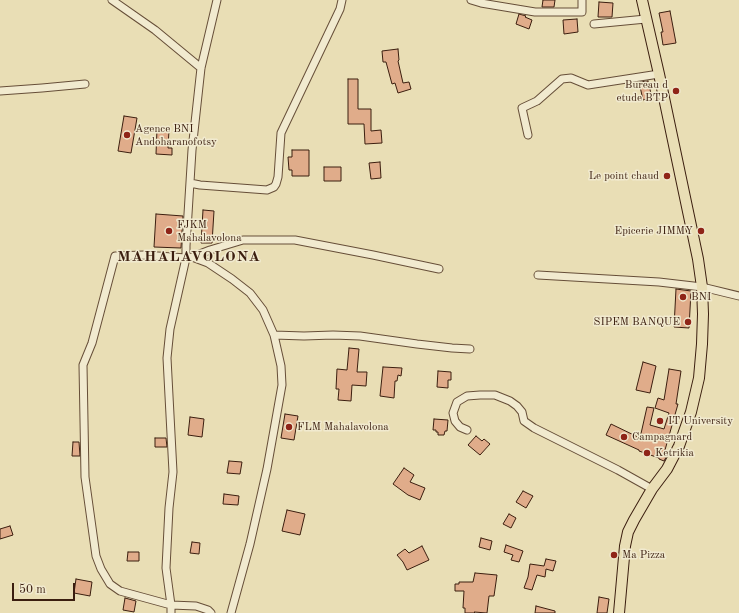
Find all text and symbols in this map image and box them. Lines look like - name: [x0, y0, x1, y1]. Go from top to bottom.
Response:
- place label: Bureau d etude BTP: [616, 78, 668, 104]
- marker: Bureau d etude BTP: [671, 86, 681, 96]
- place label: Agence BNI Andoharanofotsy: [135, 122, 217, 148]
- marker: Agence BNI Andoharanofotsy: [122, 130, 132, 140]
- place label: Le point chaud: [589, 169, 659, 183]
- marker: Le point chaud: [662, 171, 672, 181]
- place label: FJKM Mahalavolona: [177, 218, 242, 244]
- place label: Epicerie JIMMY: [615, 224, 693, 238]
- marker: FJKM Mahalavolona: [164, 226, 174, 236]
- marker: Epicerie JIMMY: [696, 226, 706, 236]
- district label: MAHALAVOLONA: [117, 248, 261, 266]
- place label: BNI: [691, 290, 711, 304]
- marker: BNI: [678, 292, 688, 302]
- place label: SIPEM BANQUE: [594, 315, 680, 329]
- marker: SIPEM BANQUE: [683, 317, 693, 327]
- place label: IT University: [668, 414, 733, 428]
- marker: IT University: [655, 416, 665, 426]
- place label: FLM Mahalavolona: [297, 420, 389, 434]
- marker: FLM Mahalavolona: [284, 422, 294, 432]
- place label: Campagnard: [632, 430, 692, 444]
- marker: Campagnard: [619, 432, 629, 442]
- place label: Ketrikia: [655, 446, 694, 460]
- marker: Ketrikia: [642, 448, 652, 458]
- place label: Ma Pizza: [622, 548, 665, 562]
- marker: Ma Pizza: [609, 550, 619, 560]
- scale bar: [14, 575, 77, 601]
- text: 50 m: [19, 584, 46, 596]

